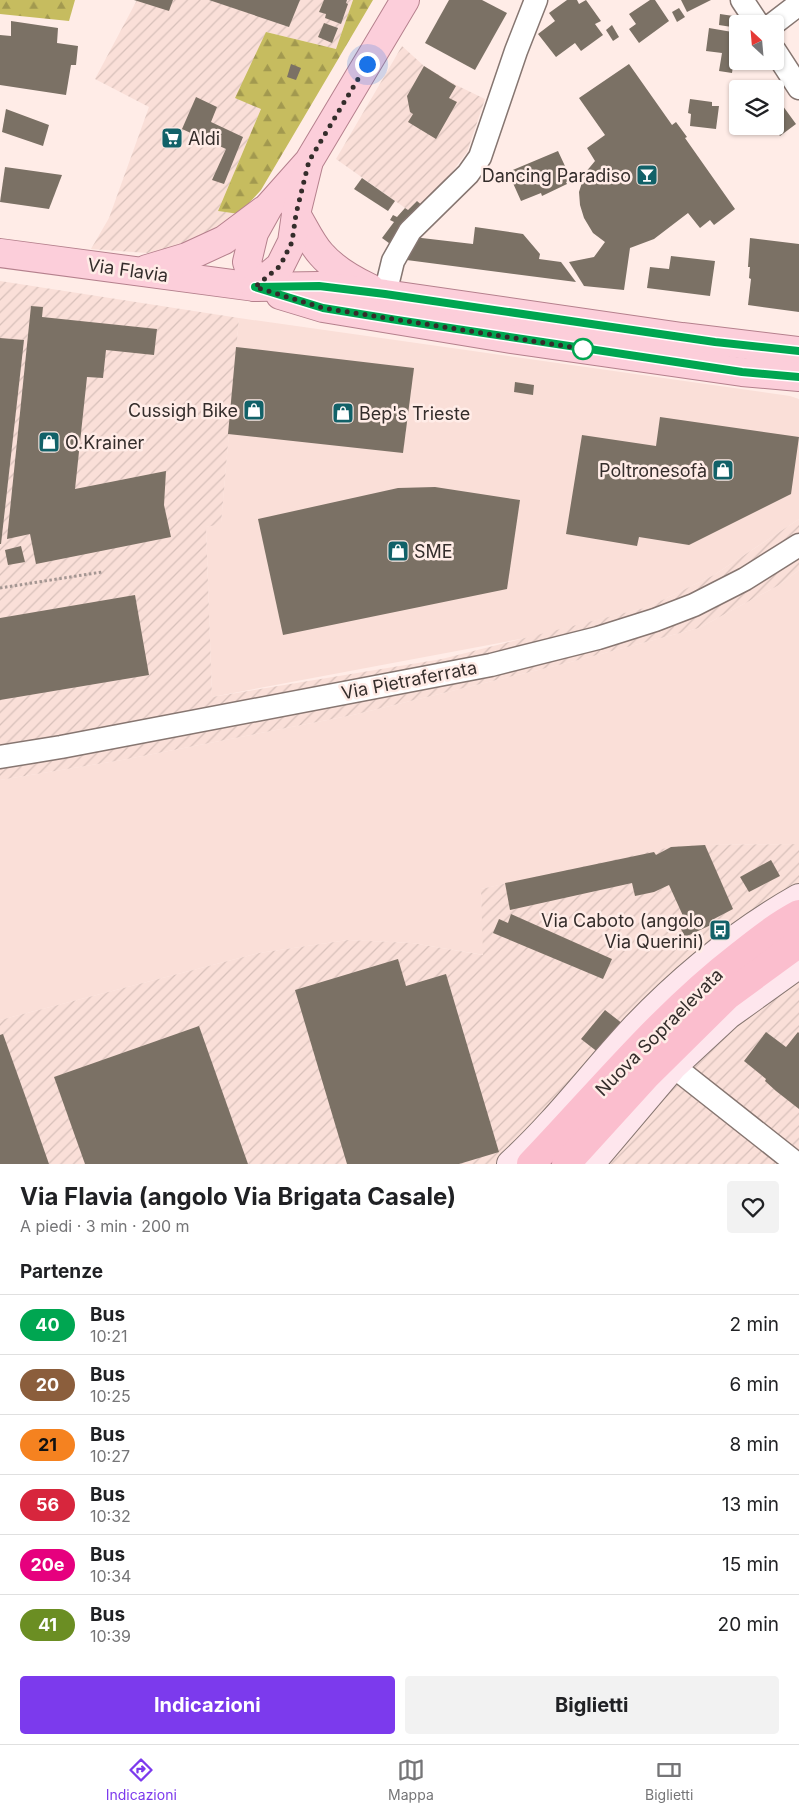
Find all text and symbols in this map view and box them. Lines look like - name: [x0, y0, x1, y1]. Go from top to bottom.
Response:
- north arrow: [729, 15, 784, 70]
- map controls: [729, 15, 784, 135]
- your location: [355, 52, 380, 77]
- button: layers: [729, 80, 784, 135]
- supermarket icon: Aldi: [160, 126, 184, 150]
- place label: Aldi: [188, 128, 220, 149]
- bar icon: Dancing Paradiso: [635, 163, 659, 187]
- place label: Dancing Paradiso: [482, 165, 631, 186]
- street label: Via Flavia: [86, 254, 170, 286]
- unlabelled marker: [572, 338, 594, 360]
- shop icon: Cussigh Bike: [242, 398, 266, 422]
- place label: Cussigh Bike: [128, 400, 238, 421]
- shop icon: Bep's Trieste: [331, 401, 355, 425]
- place label: Bep's Trieste: [359, 403, 470, 424]
- shop icon: O.Krainer: [37, 430, 61, 454]
- place label: O.Krainer: [65, 432, 145, 453]
- shop icon: Poltronesofà: [711, 458, 735, 482]
- place label: Poltronesofà: [599, 460, 707, 481]
- shop icon: SME: [386, 539, 410, 563]
- place label: SME: [414, 541, 453, 562]
- street label: Via Pietraferrata: [339, 657, 479, 703]
- place label: Via Caboto (angolo Via Querini): [541, 910, 704, 952]
- bus stop icon: Via Caboto (angolo Via Querini): [708, 918, 732, 942]
- street label: Nuova Sopraelevata: [591, 964, 727, 1100]
- button: heart: [727, 1181, 779, 1233]
- text: Via Flavia (angolo Via Brigata Casale): [20, 1182, 456, 1211]
- text: A piedi · 3 min · 200 m: [20, 1216, 190, 1236]
- text: Partenze: [20, 1260, 103, 1283]
- text: Bus: [90, 1303, 125, 1326]
- text: 2 min: [730, 1313, 779, 1336]
- text: 40: [35, 1314, 60, 1335]
- text: 10:21: [90, 1326, 127, 1346]
- text: Bus: [90, 1363, 125, 1386]
- text: 6 min: [729, 1373, 779, 1396]
- text: 20: [36, 1374, 59, 1395]
- text: 10:25: [90, 1386, 131, 1406]
- text: Bus: [90, 1423, 125, 1446]
- text: 8 min: [729, 1433, 779, 1456]
- text: 21: [38, 1434, 57, 1455]
- text: 10:27: [90, 1446, 130, 1466]
- text: Bus: [90, 1483, 125, 1506]
- text: 13 min: [722, 1493, 779, 1516]
- text: 56: [36, 1494, 59, 1515]
- text: 10:32: [90, 1506, 131, 1526]
- text: Bus: [90, 1543, 125, 1566]
- text: 15 min: [722, 1553, 779, 1576]
- text: 20e: [30, 1554, 65, 1575]
- text: 10:34: [90, 1566, 131, 1586]
- text: Bus: [90, 1603, 125, 1626]
- text: 20 min: [718, 1613, 779, 1636]
- text: 41: [38, 1614, 57, 1635]
- text: 10:39: [90, 1626, 131, 1646]
- button: Indicazioni: [20, 1676, 395, 1734]
- button: Biglietti: [405, 1676, 779, 1734]
- tab: Indicazioni: [106, 1756, 177, 1803]
- tab: Mappa: [388, 1756, 434, 1803]
- tab: Biglietti: [645, 1756, 693, 1803]

